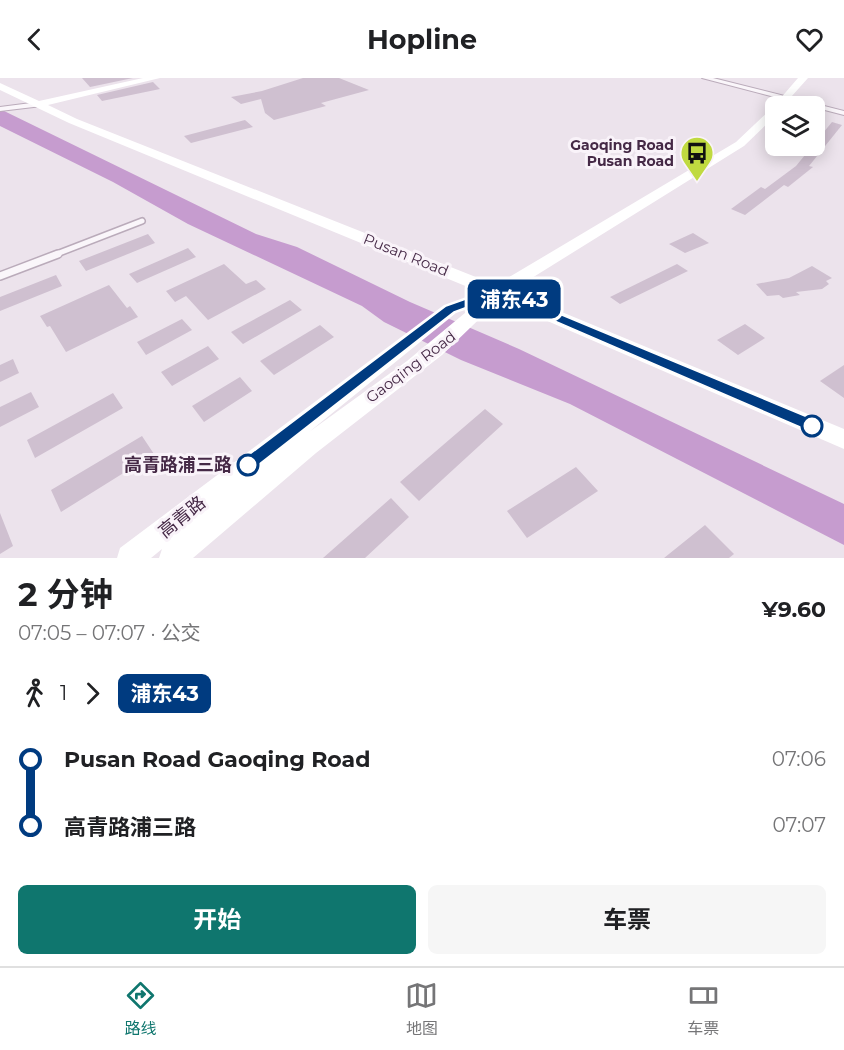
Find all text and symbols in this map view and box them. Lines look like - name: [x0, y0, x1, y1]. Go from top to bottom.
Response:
- icon: back: [18, 23, 51, 56]
- text: Hopline: [367, 23, 477, 56]
- icon: heart: [793, 23, 826, 56]
- map controls: [765, 96, 825, 156]
- button: layers: [765, 96, 825, 156]
- bus stop icon: Gaoqing Road Pusan Road: [679, 135, 715, 182]
- place label: Gaoqing Road Pusan Road: [570, 136, 674, 170]
- street label: Pusan Road: [361, 229, 452, 280]
- line badge: 浦东43: [472, 280, 556, 318]
- text: 浦东43: [480, 287, 548, 312]
- street label: Gaoqing Road: [362, 327, 459, 407]
- unlabelled marker: [801, 415, 823, 437]
- place label: 高青路浦三路: [124, 454, 232, 476]
- marker: 高青路浦三路: [237, 454, 259, 476]
- street label: 高青路: [154, 491, 210, 543]
- text: 2 分钟: [18, 574, 113, 614]
- text: ¥9.60: [762, 596, 826, 623]
- text: 07:05 – 07:07 · 公交: [18, 621, 201, 645]
- icon: walk: [18, 677, 51, 710]
- icon: forward: [76, 677, 109, 710]
- text: 1: [60, 681, 67, 705]
- text: 浦东43: [130, 681, 199, 706]
- text: Pusan Road Gaoqing Road: [64, 746, 370, 773]
- text: 07:06: [772, 747, 826, 771]
- text: 07:07: [772, 813, 826, 837]
- text: 高青路浦三路: [64, 814, 196, 841]
- button: 开始: [18, 885, 416, 954]
- button: 车票: [428, 885, 826, 954]
- tab: 路线: [124, 979, 157, 1039]
- tab: 地图: [405, 979, 438, 1039]
- tab: 车票: [687, 979, 720, 1039]

